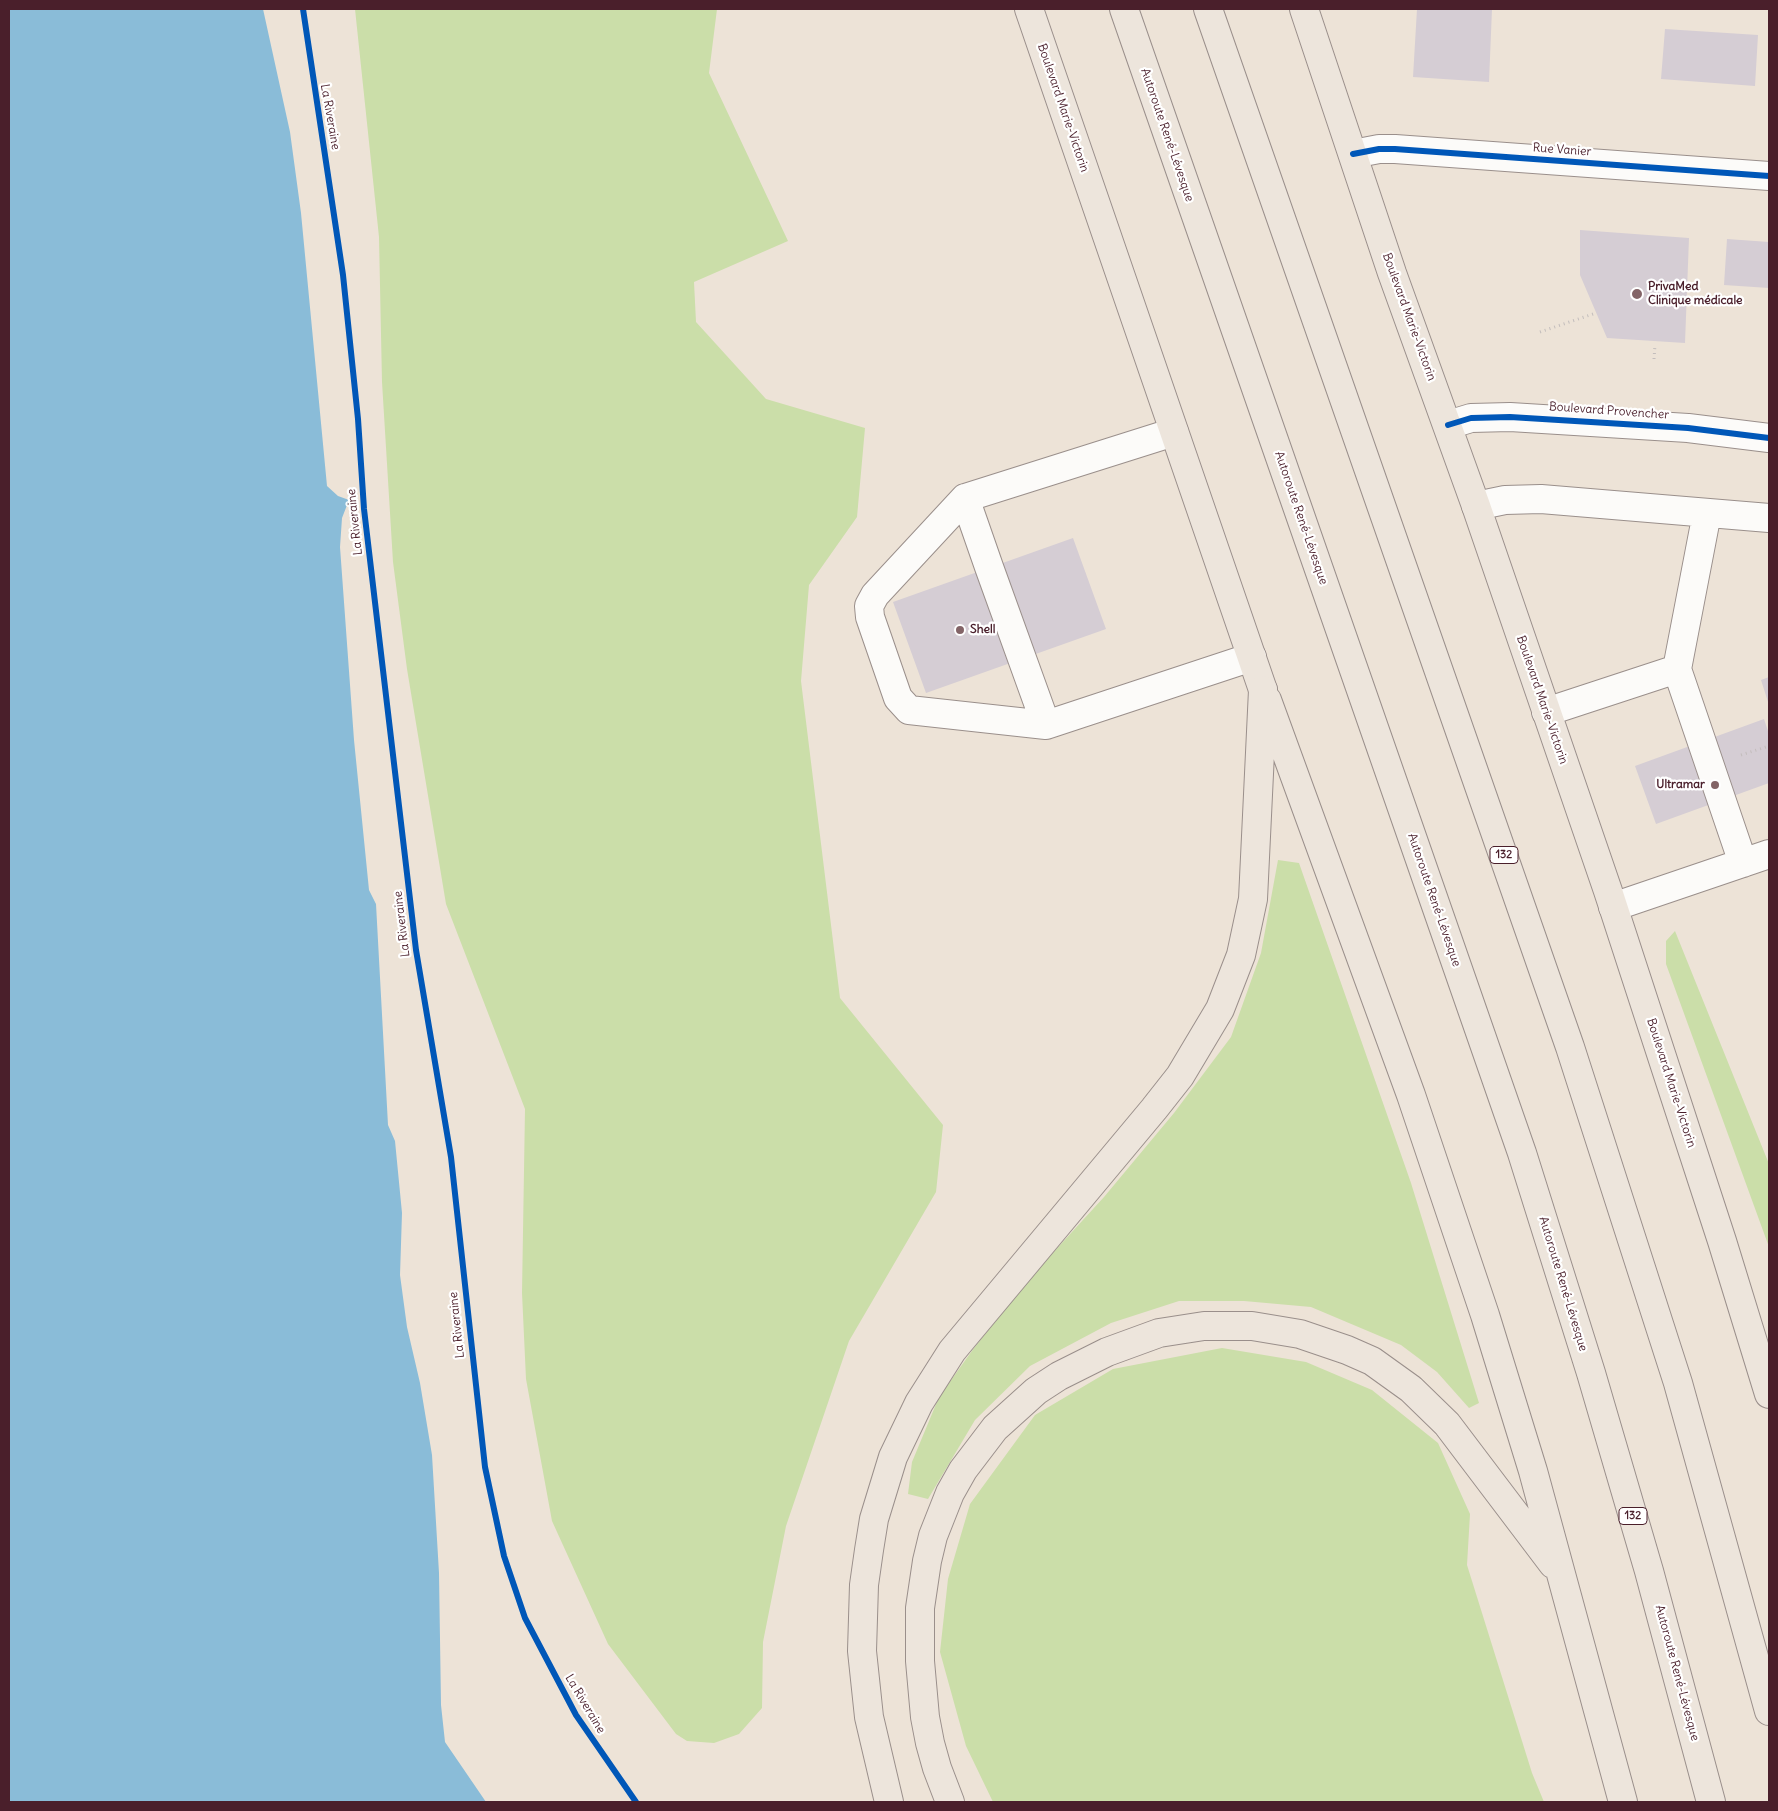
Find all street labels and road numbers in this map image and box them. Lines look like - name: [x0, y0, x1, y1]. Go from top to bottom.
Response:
- street label: Boulevard Marie-Victorin: [1034, 42, 1092, 174]
- street label: Autoroute René-Lévesque: [1137, 66, 1197, 204]
- street label: La Riveraine: [317, 83, 343, 151]
- street label: Rue Vanier: [1532, 141, 1592, 159]
- street label: Boulevard Marie-Victorin: [1379, 251, 1439, 383]
- street label: Boulevard Provencher: [1548, 400, 1670, 422]
- street label: Autoroute René-Lévesque: [1271, 449, 1331, 587]
- street label: La Riveraine: [344, 488, 366, 556]
- street label: Boulevard Marie-Victorin: [1513, 634, 1571, 766]
- street label: Autoroute René-Lévesque: [1404, 831, 1464, 969]
- road number: 132: [1490, 846, 1518, 864]
- street label: La Riveraine: [391, 890, 413, 958]
- street label: Boulevard Marie-Victorin: [1643, 1017, 1699, 1149]
- street label: Autoroute René-Lévesque: [1536, 1215, 1590, 1353]
- street label: La Riveraine: [446, 1291, 468, 1359]
- road number: 132: [1619, 1508, 1647, 1524]
- street label: Autoroute René-Lévesque: [1652, 1603, 1702, 1743]
- street label: La Riveraine: [562, 1672, 608, 1736]

